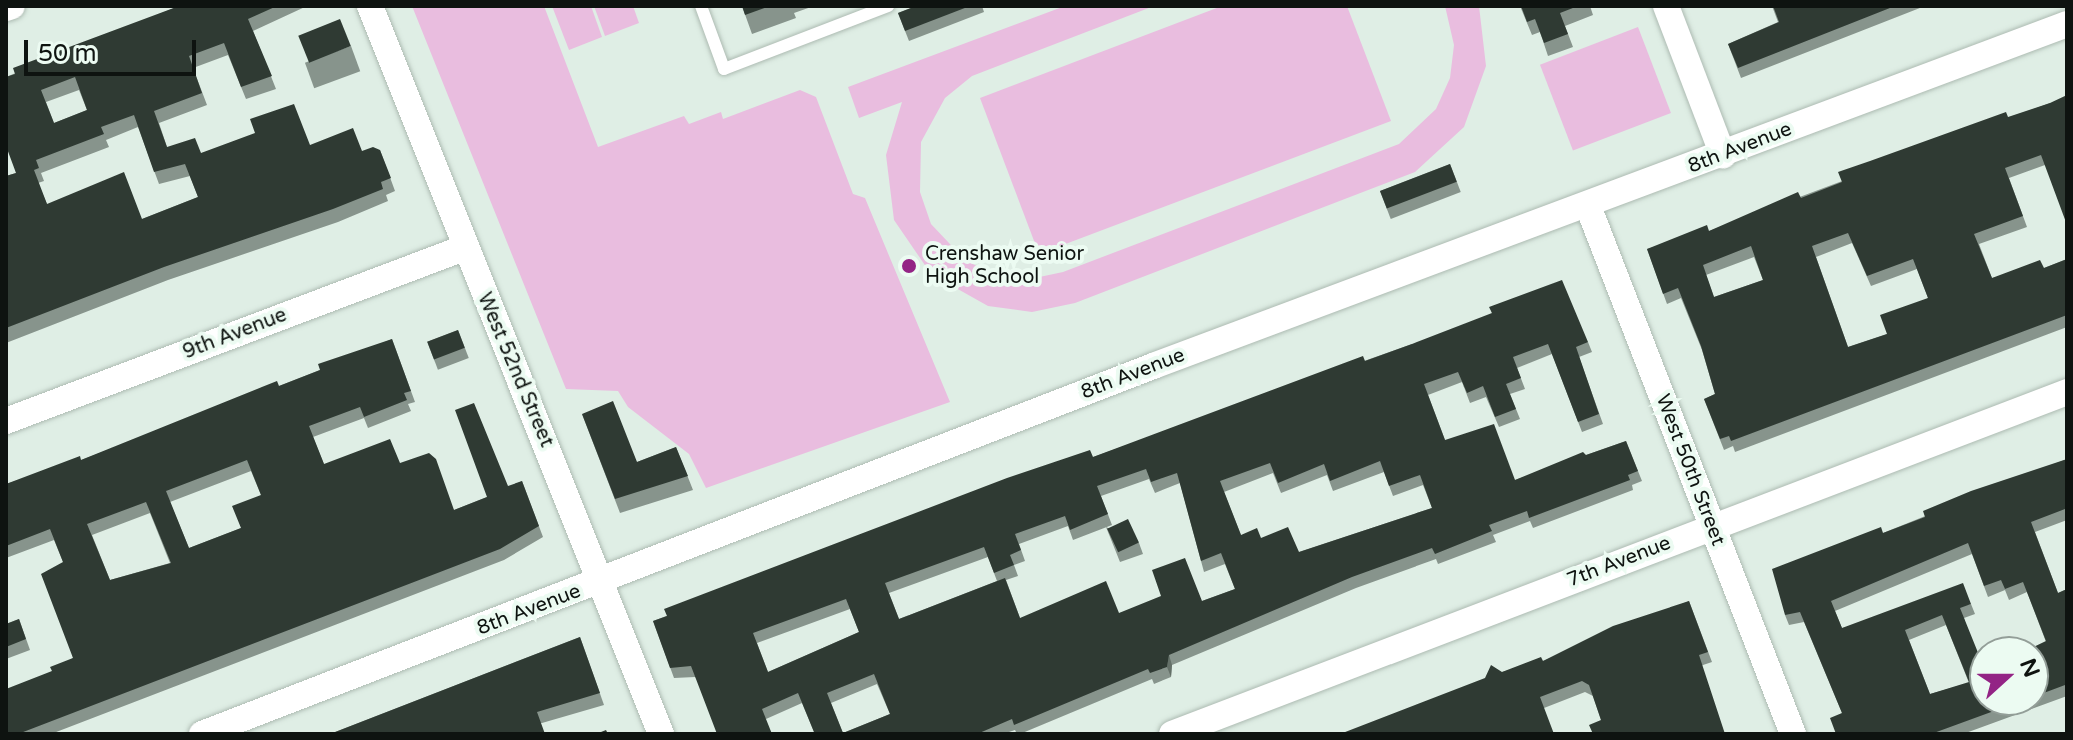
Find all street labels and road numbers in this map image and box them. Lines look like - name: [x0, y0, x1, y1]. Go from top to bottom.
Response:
- street label: 8th Avenue: [1685, 117, 1795, 179]
- street label: West 52nd Street: [472, 289, 558, 451]
- street label: 9th Avenue: [180, 303, 290, 365]
- street label: 8th Avenue: [1078, 343, 1188, 405]
- street label: West 50th Street: [1650, 391, 1730, 549]
- street label: 7th Avenue: [1564, 531, 1674, 593]
- street label: 8th Avenue: [474, 579, 584, 641]

